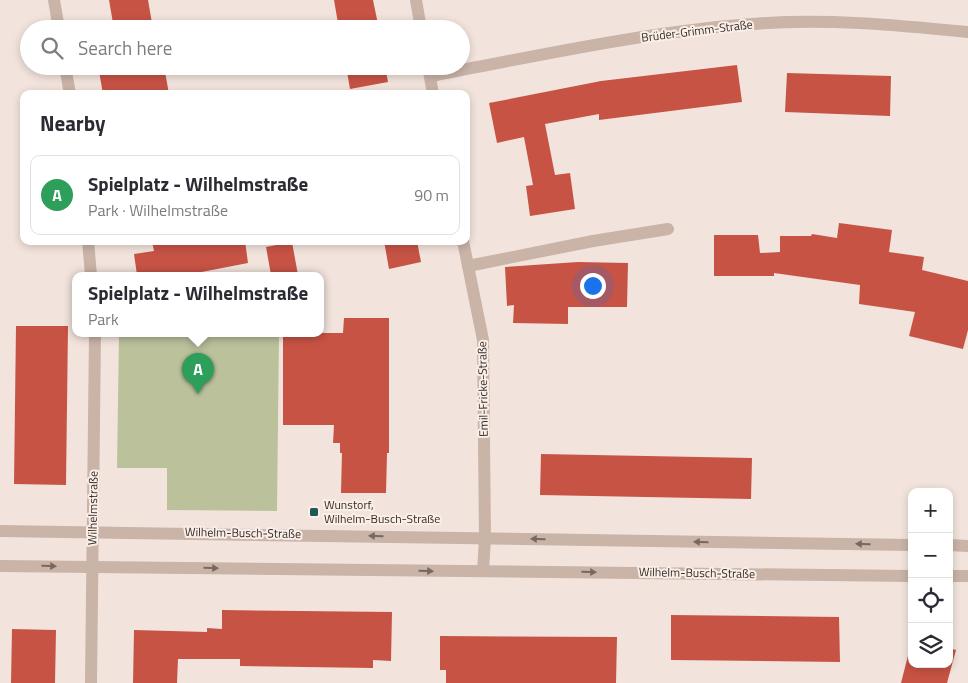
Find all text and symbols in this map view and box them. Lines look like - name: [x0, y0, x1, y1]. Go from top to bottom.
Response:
- street label: Brüder-Grimm-Straße: [640, 14, 754, 47]
- search box: [20, 20, 470, 75]
- text: Search here: [78, 33, 172, 62]
- icon: search: [38, 34, 66, 62]
- text: Nearby: [40, 107, 105, 139]
- text: Spielplatz - Wilhelmstraße: [88, 169, 308, 198]
- text: A: [52, 183, 62, 207]
- text: 90 m: [414, 183, 449, 207]
- text: Park · Wilhelmstraße: [88, 198, 228, 222]
- popup: [72, 272, 324, 337]
- your location: [580, 273, 606, 299]
- text: Spielplatz - Wilhelmstraße: [88, 278, 308, 307]
- text: Park: [88, 307, 119, 331]
- street label: Emil-Fricke-Straße: [472, 341, 493, 437]
- pin: A: [182, 353, 214, 394]
- street label: Wilhelmstraße: [82, 471, 103, 545]
- map controls: [908, 488, 953, 668]
- button: +: [908, 488, 953, 533]
- place label: Wunstorf, Wilhelm-Busch-Straße: [324, 495, 440, 528]
- marker: Wunstorf, Wilhelm-Busch-Straße: [308, 506, 320, 518]
- street label: Wilhelm-Busch-Straße: [185, 522, 301, 543]
- one-way arrow: [367, 532, 383, 540]
- button: −: [908, 533, 953, 578]
- one-way arrow: [530, 535, 546, 543]
- one-way arrow: [692, 537, 708, 545]
- one-way arrow: [855, 540, 871, 548]
- one-way arrow: [41, 562, 57, 570]
- street label: Wilhelm-Busch-Straße: [639, 562, 755, 583]
- one-way arrow: [203, 564, 219, 572]
- one-way arrow: [418, 567, 434, 575]
- one-way arrow: [581, 568, 597, 576]
- button: locate: [908, 578, 953, 623]
- button: layers: [908, 623, 953, 668]

